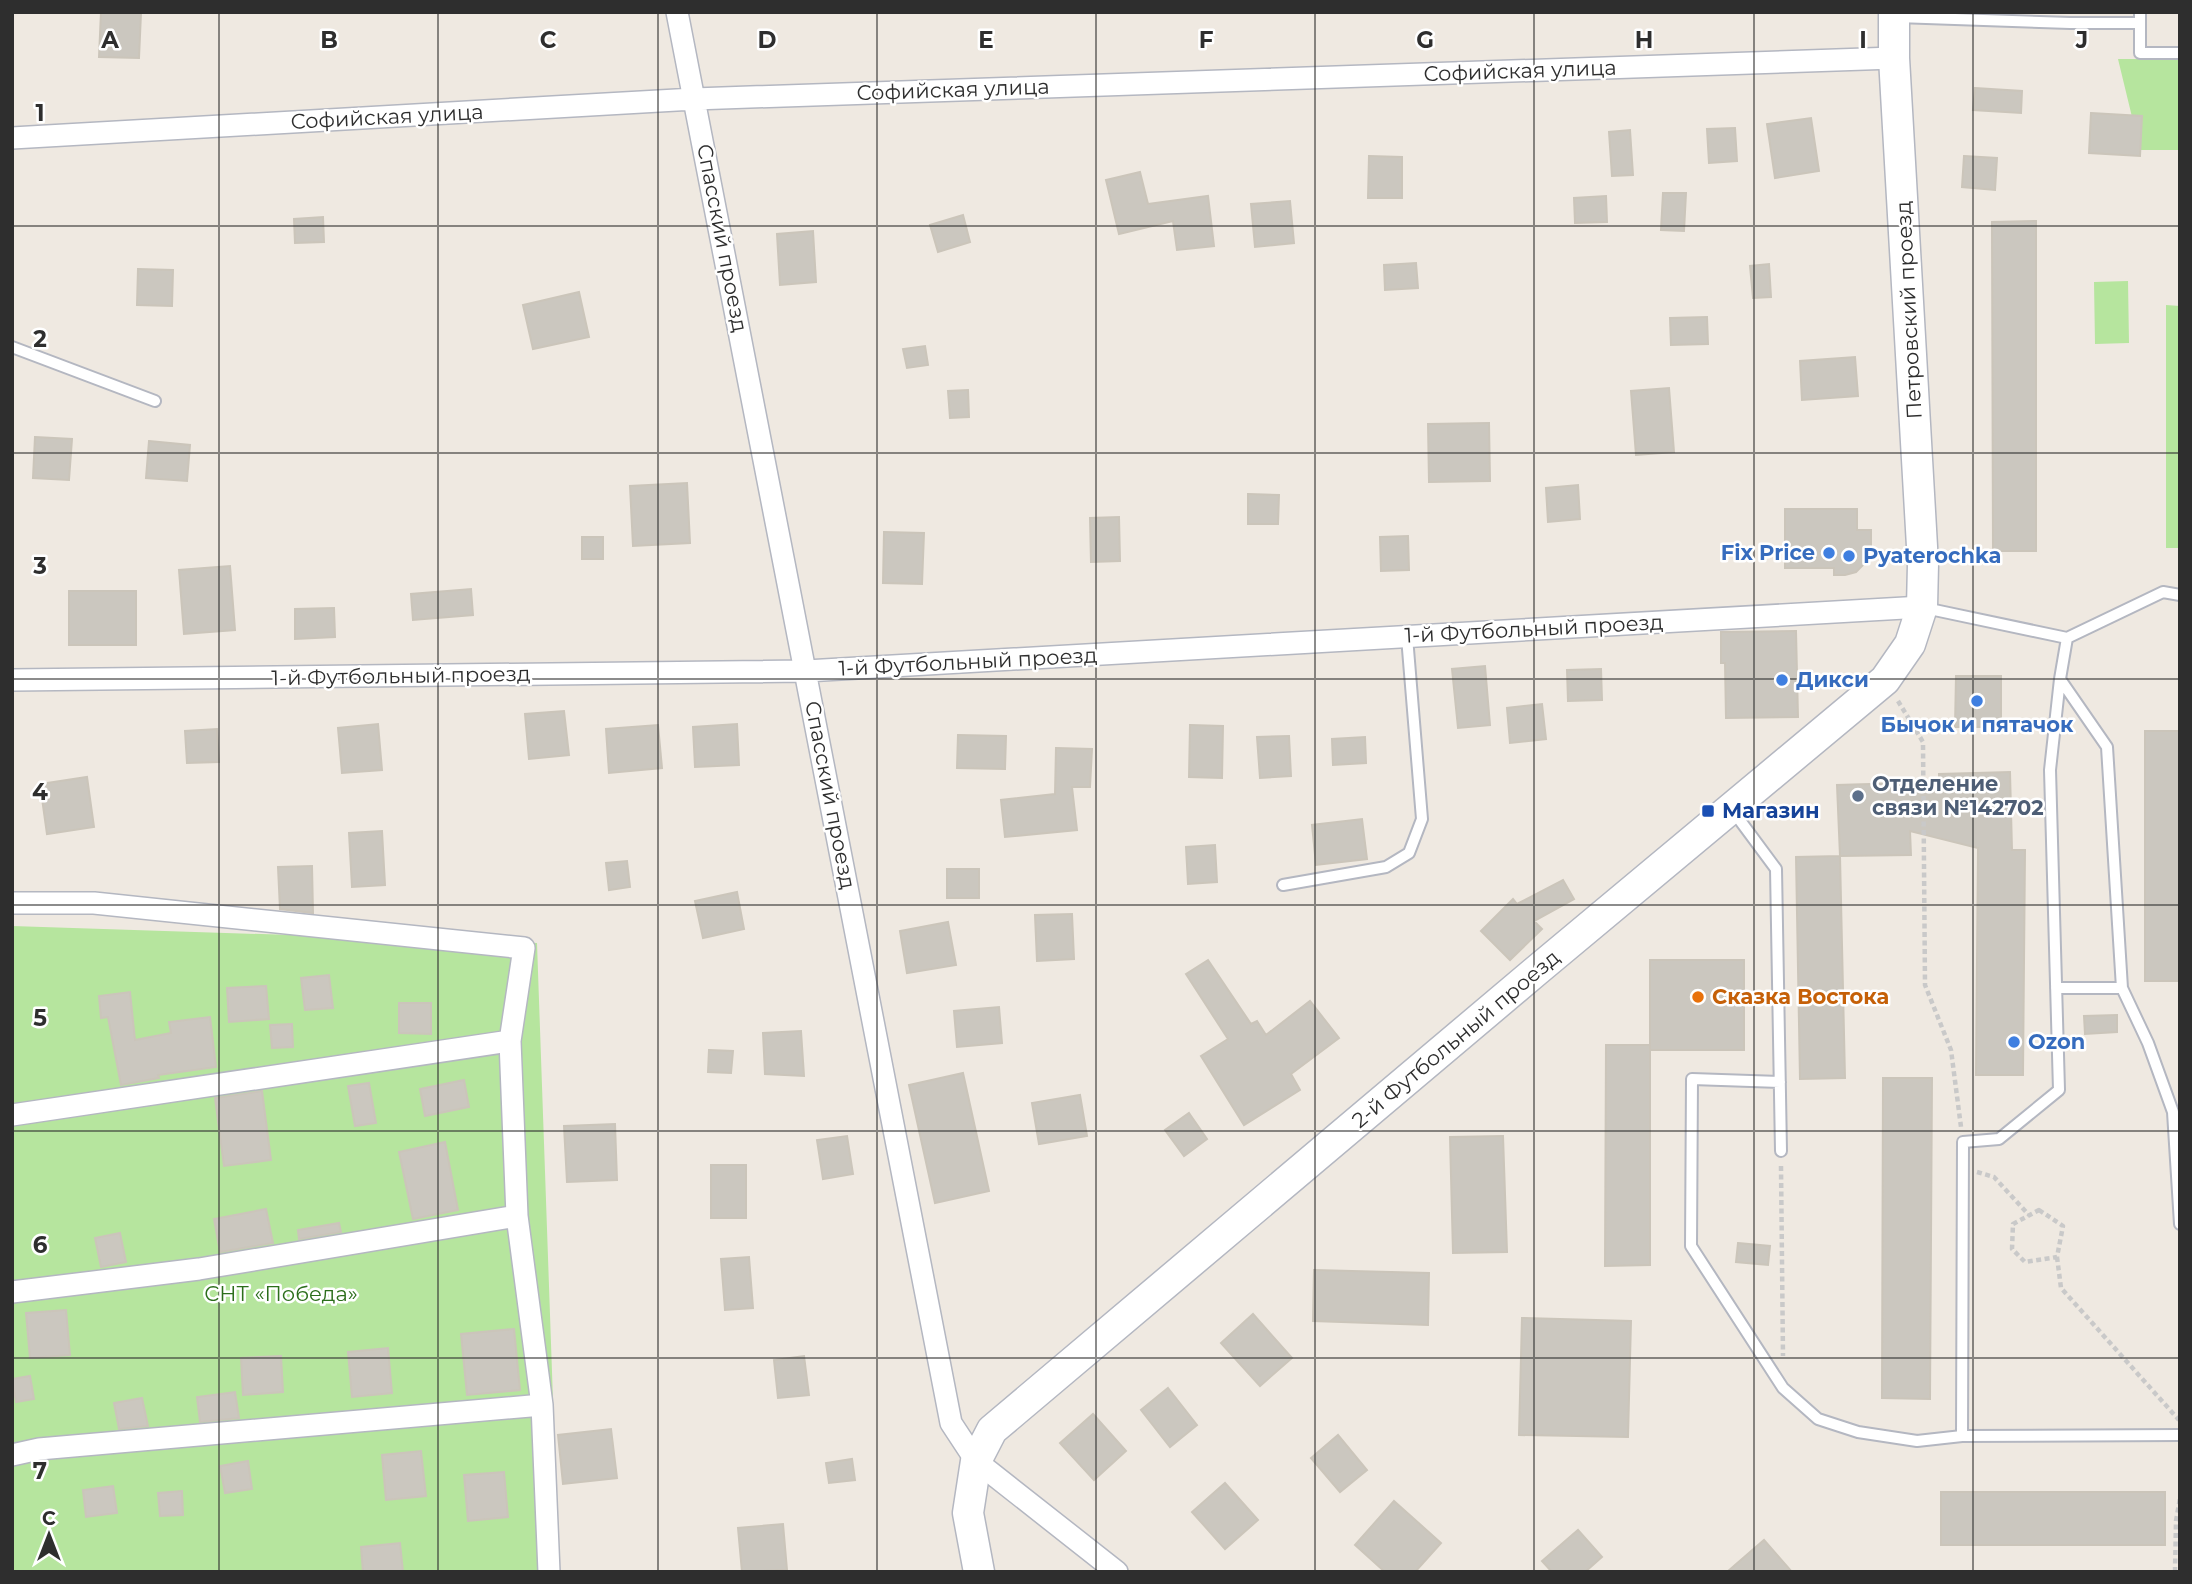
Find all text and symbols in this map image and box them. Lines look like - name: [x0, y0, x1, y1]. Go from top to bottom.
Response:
- text: A: [100, 26, 119, 54]
- text: B: [320, 26, 338, 54]
- text: C: [540, 26, 557, 54]
- text: D: [758, 26, 777, 54]
- text: E: [978, 26, 994, 54]
- text: F: [1199, 26, 1214, 54]
- text: G: [1416, 26, 1434, 54]
- text: H: [1635, 26, 1653, 54]
- text: I: [1859, 26, 1867, 54]
- text: J: [2075, 26, 2088, 54]
- street label: Софийская улица: [1423, 55, 1617, 86]
- street label: Софийская улица: [856, 74, 1050, 105]
- text: 1: [35, 99, 45, 127]
- street label: Софийская улица: [290, 99, 484, 134]
- street label: Спасский проезд: [692, 142, 753, 334]
- street label: Петровский проезд: [1890, 200, 1927, 420]
- text: 2: [33, 325, 47, 353]
- place label: Fix Price: [1721, 540, 1815, 565]
- place label: Pyaterochka: [1863, 543, 2001, 568]
- marker: Fix Price: [1821, 545, 1837, 561]
- marker: Pyaterochka: [1841, 548, 1857, 564]
- text: 3: [32, 552, 47, 580]
- street label: 1-й Футбольный проезд: [1404, 609, 1664, 648]
- street label: 1-й Футбольный проезд: [838, 642, 1098, 681]
- street label: 1-й Футбольный проезд: [271, 661, 531, 690]
- place label: Дикси: [1796, 667, 1869, 692]
- marker: Дикси: [1774, 672, 1790, 688]
- marker: Бычок и пятачок: [1969, 693, 1985, 709]
- street label: Спасский проезд: [800, 699, 861, 891]
- place label: Бычок и пятачок: [1881, 712, 2074, 737]
- place label: Отделение связи №142702: [1872, 771, 2044, 820]
- text: 4: [32, 778, 48, 806]
- marker: Отделение связи №142702: [1850, 788, 1866, 804]
- place label: Магазин: [1722, 798, 1820, 823]
- marker: Магазин: [1700, 803, 1716, 819]
- street label: 2-й Футбольный проезд: [1347, 944, 1565, 1133]
- place label: Сказка Востока: [1712, 984, 1889, 1009]
- marker: Сказка Востока: [1690, 989, 1706, 1005]
- text: 5: [33, 1004, 47, 1032]
- place label: Ozon: [2028, 1029, 2085, 1054]
- marker: Ozon: [2006, 1034, 2022, 1050]
- text: 6: [33, 1231, 48, 1259]
- park label: СНТ «Победа»: [204, 1281, 358, 1306]
- text: 7: [33, 1457, 47, 1485]
- north arrow: [14, 1500, 84, 1570]
- text: С: [42, 1507, 56, 1530]

